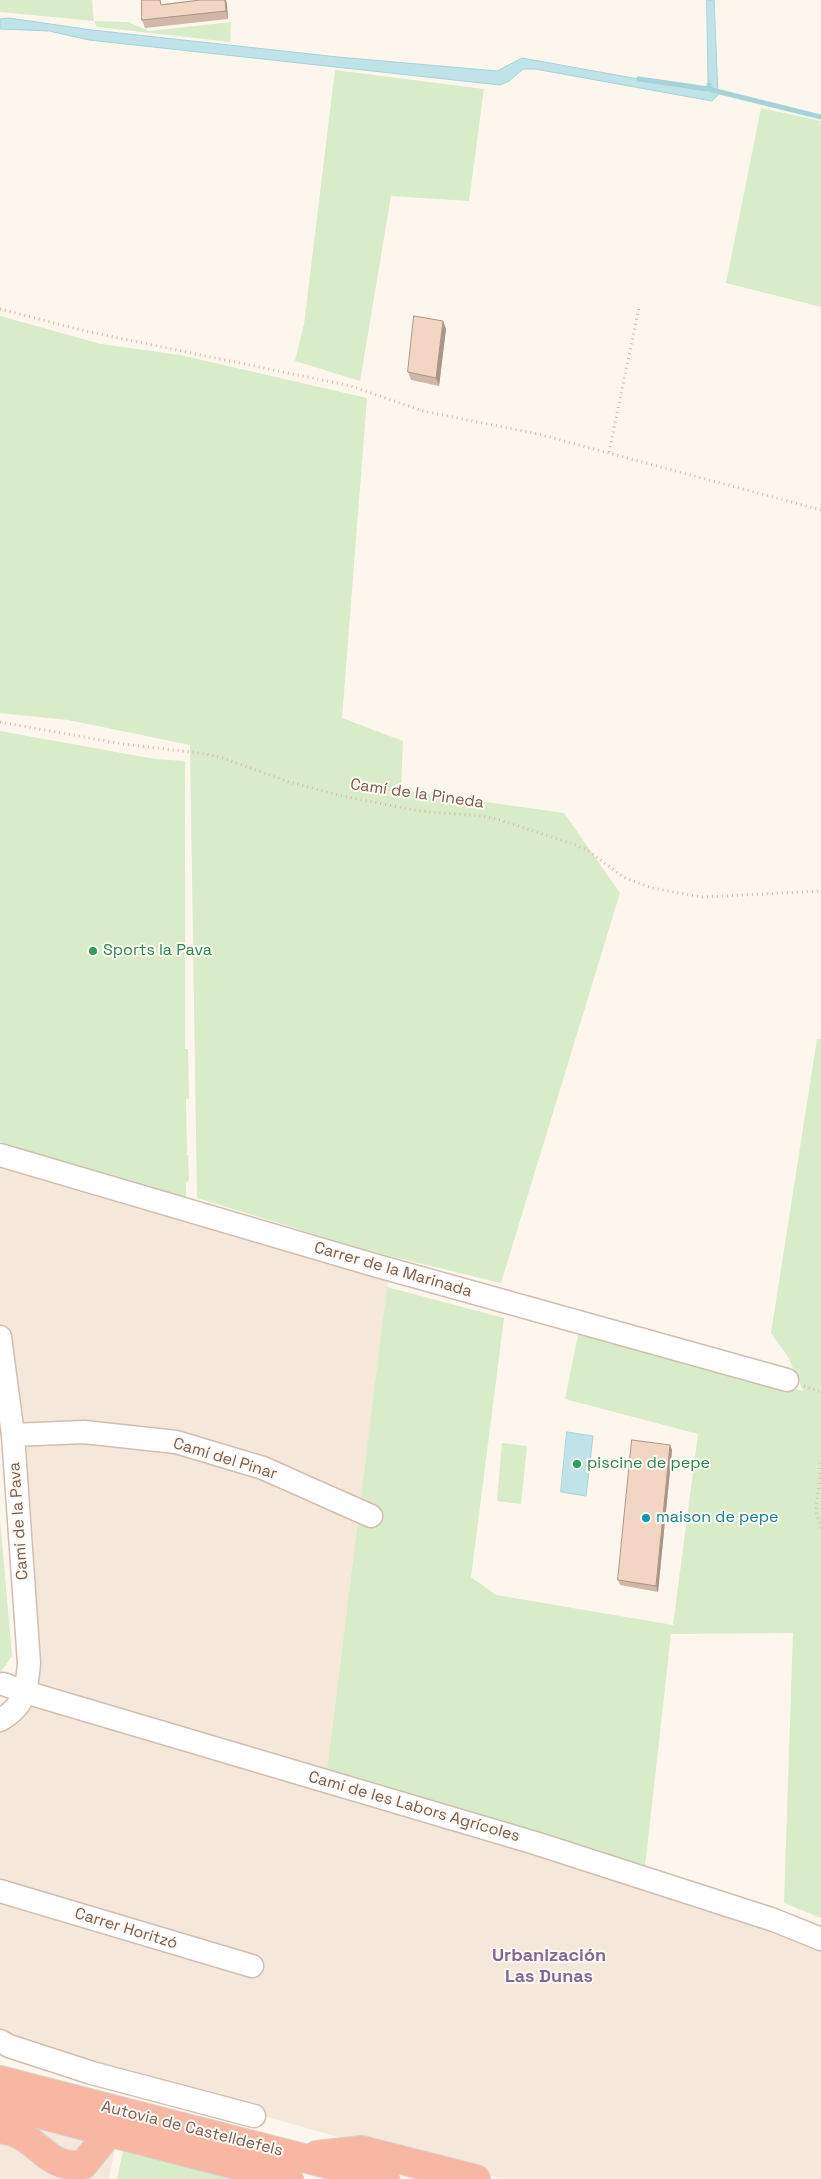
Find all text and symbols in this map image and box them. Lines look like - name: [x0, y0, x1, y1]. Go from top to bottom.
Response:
- street label: Camí de la Pineda: [349, 775, 485, 813]
- place label: Sports la Pava: [103, 941, 212, 961]
- marker: Sports la Pava: [87, 945, 99, 957]
- street label: Carrer de la Marinada: [312, 1238, 474, 1302]
- street label: Camí del Pinar: [171, 1434, 279, 1484]
- place label: piscine de pepe: [587, 1454, 710, 1474]
- marker: piscine de pepe: [571, 1458, 583, 1470]
- street label: Camí de la Pava: [5, 1461, 33, 1581]
- place label: maison de pepe: [656, 1508, 779, 1528]
- marker: maison de pepe: [640, 1512, 652, 1524]
- street label: Camí de les Labors Agrícoles: [306, 1768, 522, 1846]
- street label: Carrer Horitzó: [72, 1904, 180, 1954]
- district label: Urbanización Las Dunas: [492, 1945, 606, 1988]
- street label: Autovia de Castelldefels: [99, 2097, 285, 2161]

